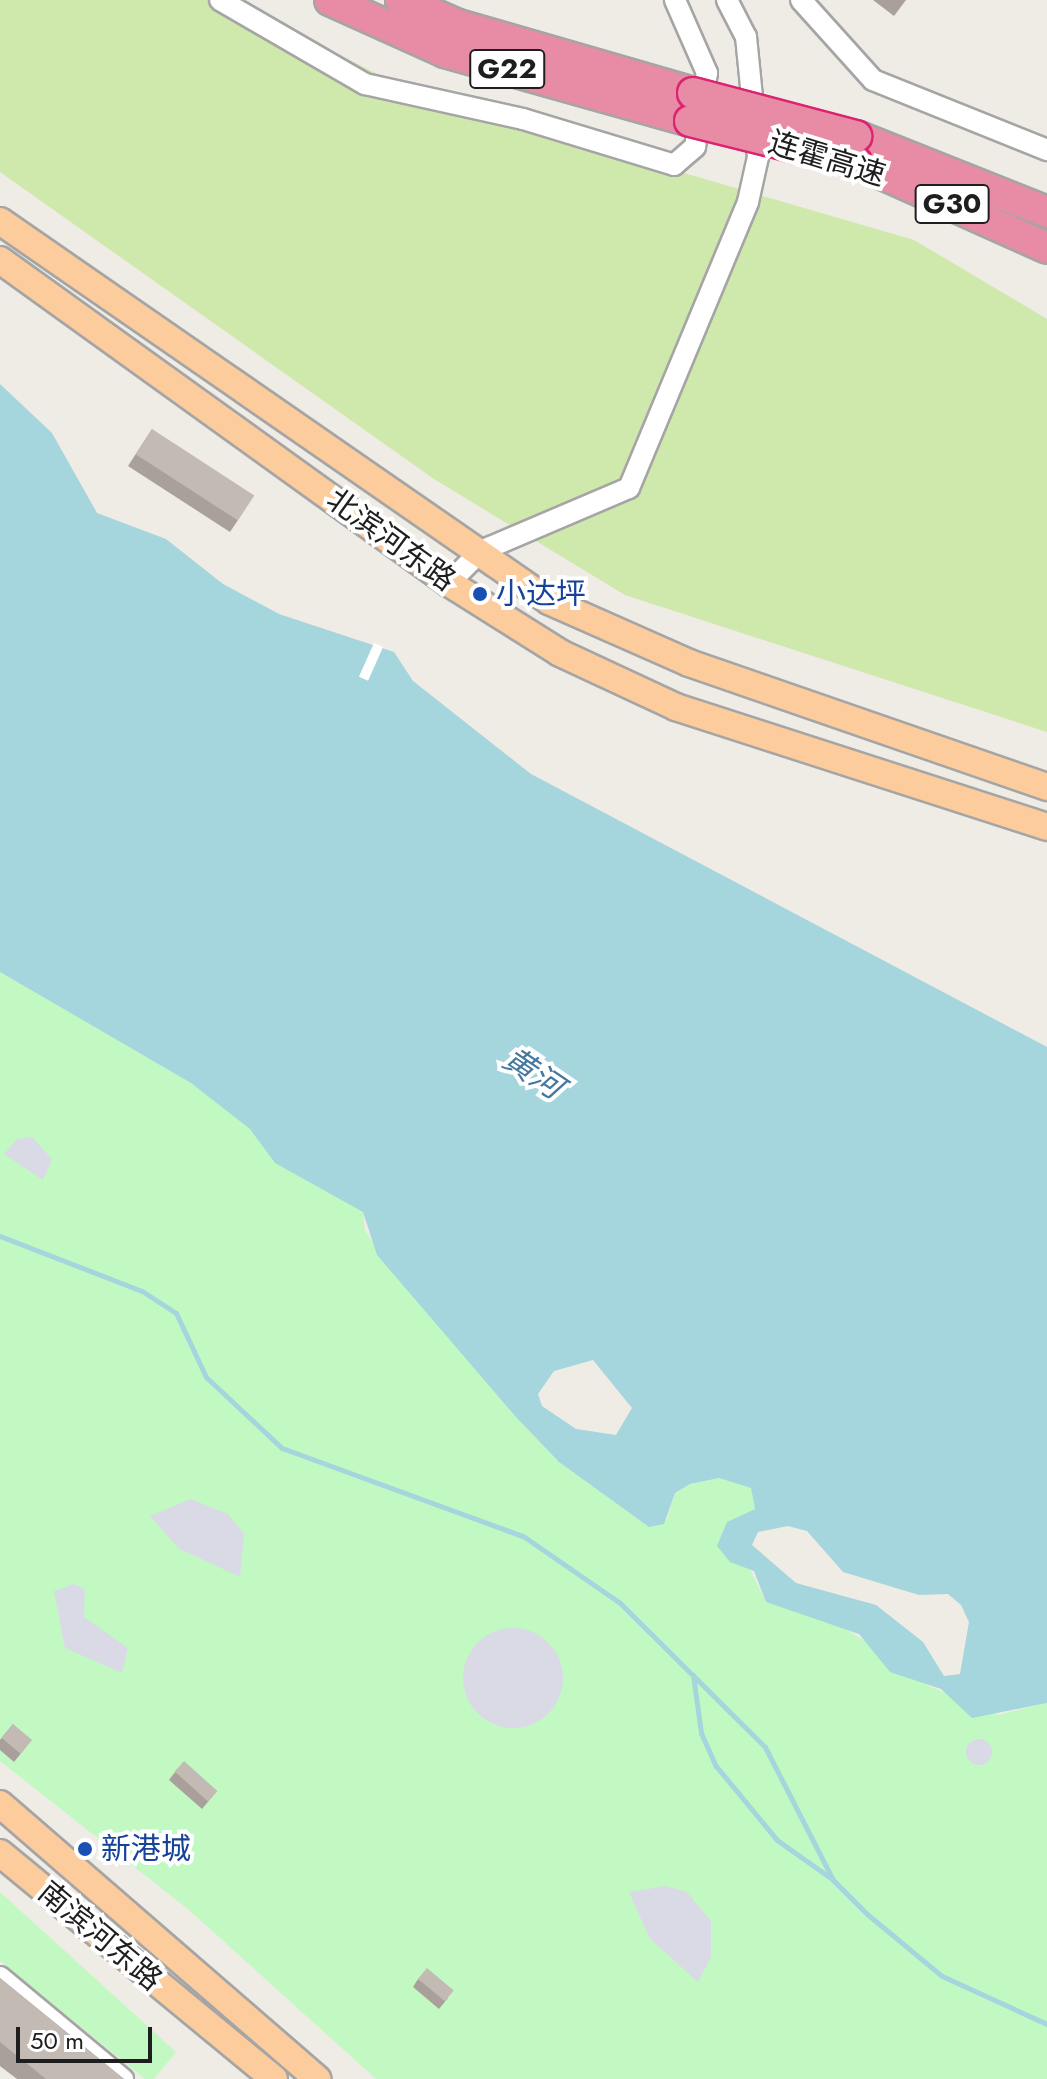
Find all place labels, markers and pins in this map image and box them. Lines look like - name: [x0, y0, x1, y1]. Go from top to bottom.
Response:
- place label: 小达坪: [496, 576, 586, 612]
- marker: 小达坪: [471, 585, 489, 603]
- place label: 新港城: [101, 1831, 191, 1867]
- marker: 新港城: [76, 1840, 94, 1858]

